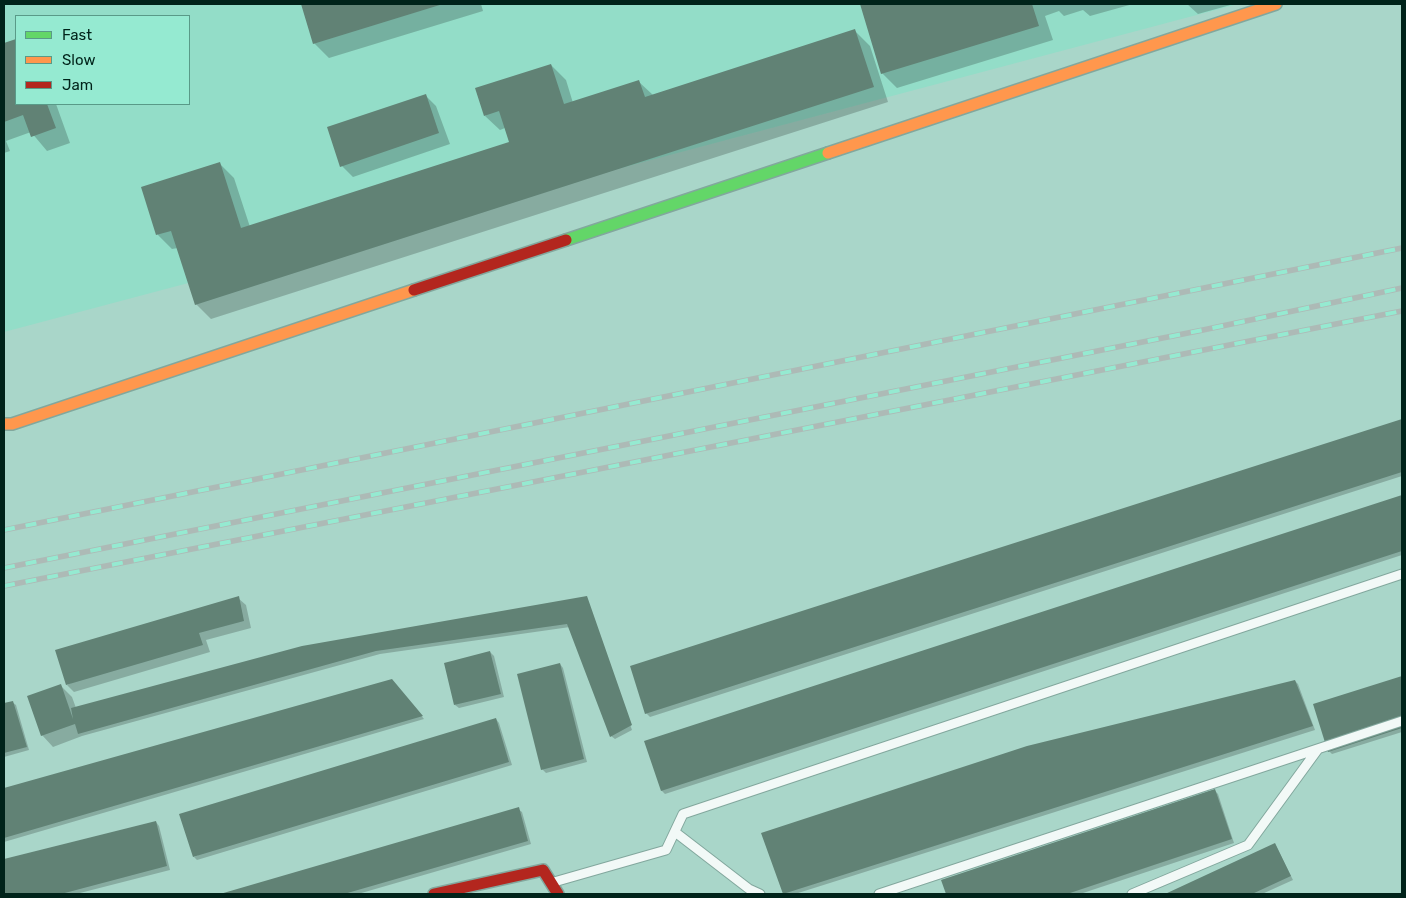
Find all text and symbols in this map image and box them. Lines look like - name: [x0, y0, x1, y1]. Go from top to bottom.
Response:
- legend: [15, 15, 190, 105]
- text: Fast: [62, 26, 92, 44]
- text: Slow: [62, 51, 95, 69]
- text: Jam: [62, 76, 93, 94]

